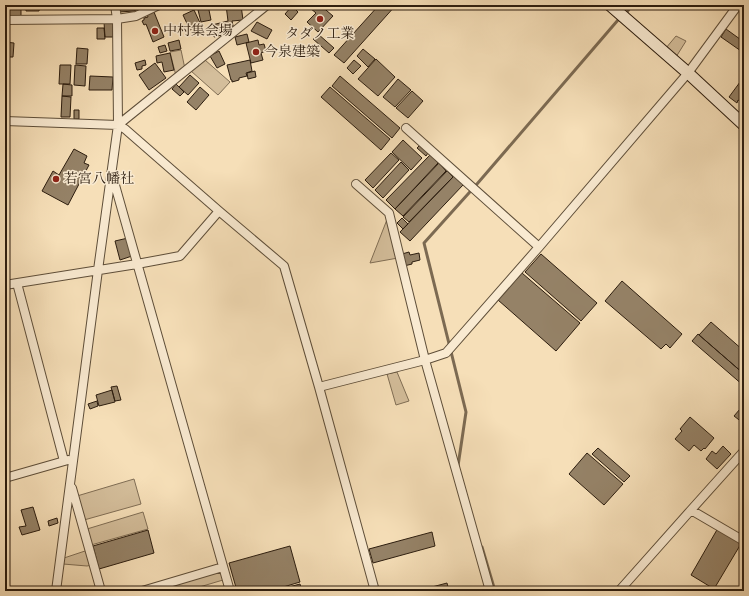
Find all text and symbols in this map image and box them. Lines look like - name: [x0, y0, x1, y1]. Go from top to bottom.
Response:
- marker: タダノ工業: [315, 14, 325, 24]
- place label: 中村集会場: [163, 22, 233, 40]
- place label: タダノ工業: [285, 25, 355, 43]
- marker: 中村集会場: [150, 26, 160, 36]
- place label: 今泉建築: [264, 43, 320, 61]
- marker: 今泉建築: [251, 47, 261, 57]
- place label: 若宮八幡社: [64, 170, 134, 188]
- marker: 若宮八幡社: [51, 174, 61, 184]

